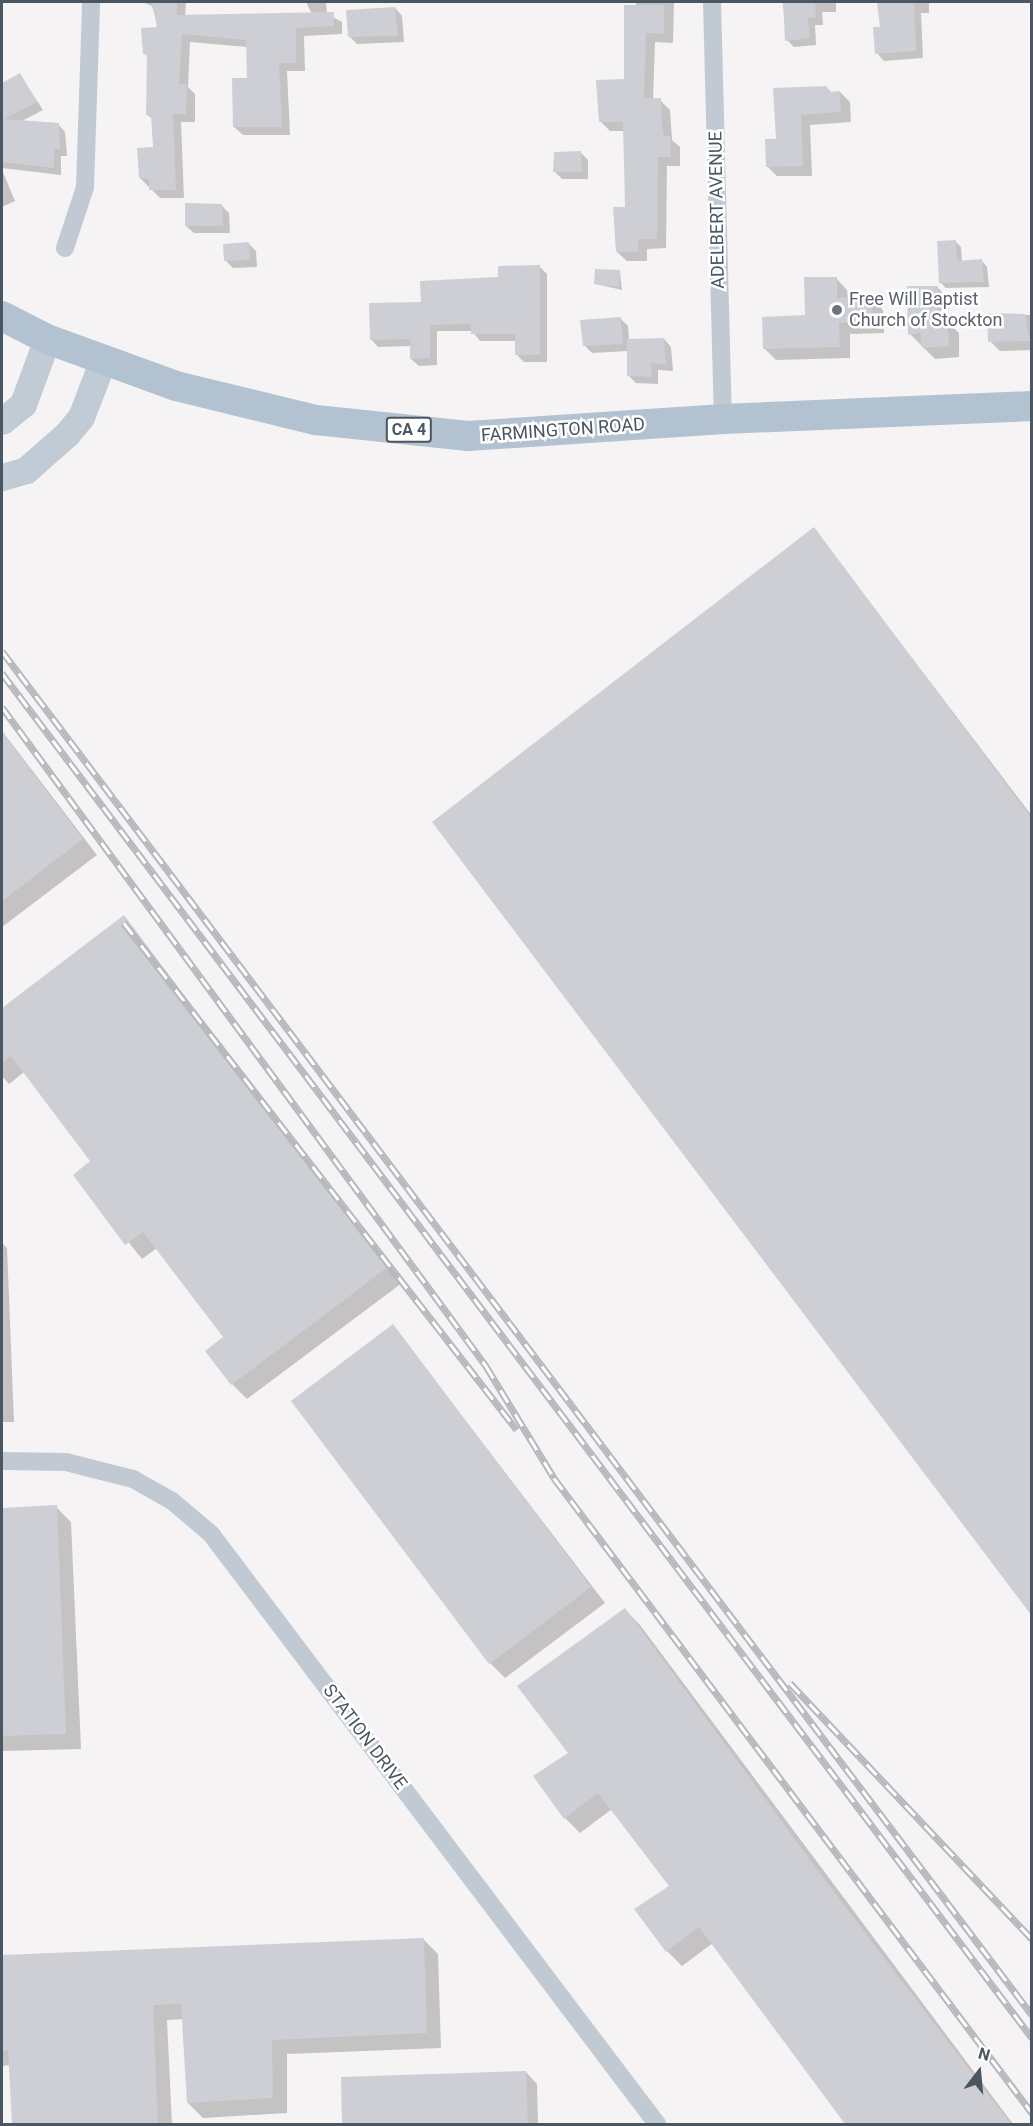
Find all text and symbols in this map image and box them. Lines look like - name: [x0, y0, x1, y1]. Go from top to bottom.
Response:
- street label: ADELBERT AVENUE: [705, 131, 729, 289]
- place label: Free Will Baptist Church of Stockton: [849, 289, 1002, 332]
- marker: Free Will Baptist Church of Stockton: [830, 303, 844, 317]
- street label: FARMINGTON ROAD: [480, 414, 646, 446]
- road number: CA 4: [385, 417, 433, 443]
- street label: STATION DRIVE: [318, 1680, 412, 1794]
- north arrow: [949, 2042, 1009, 2102]
- text: N: [976, 2044, 992, 2065]

